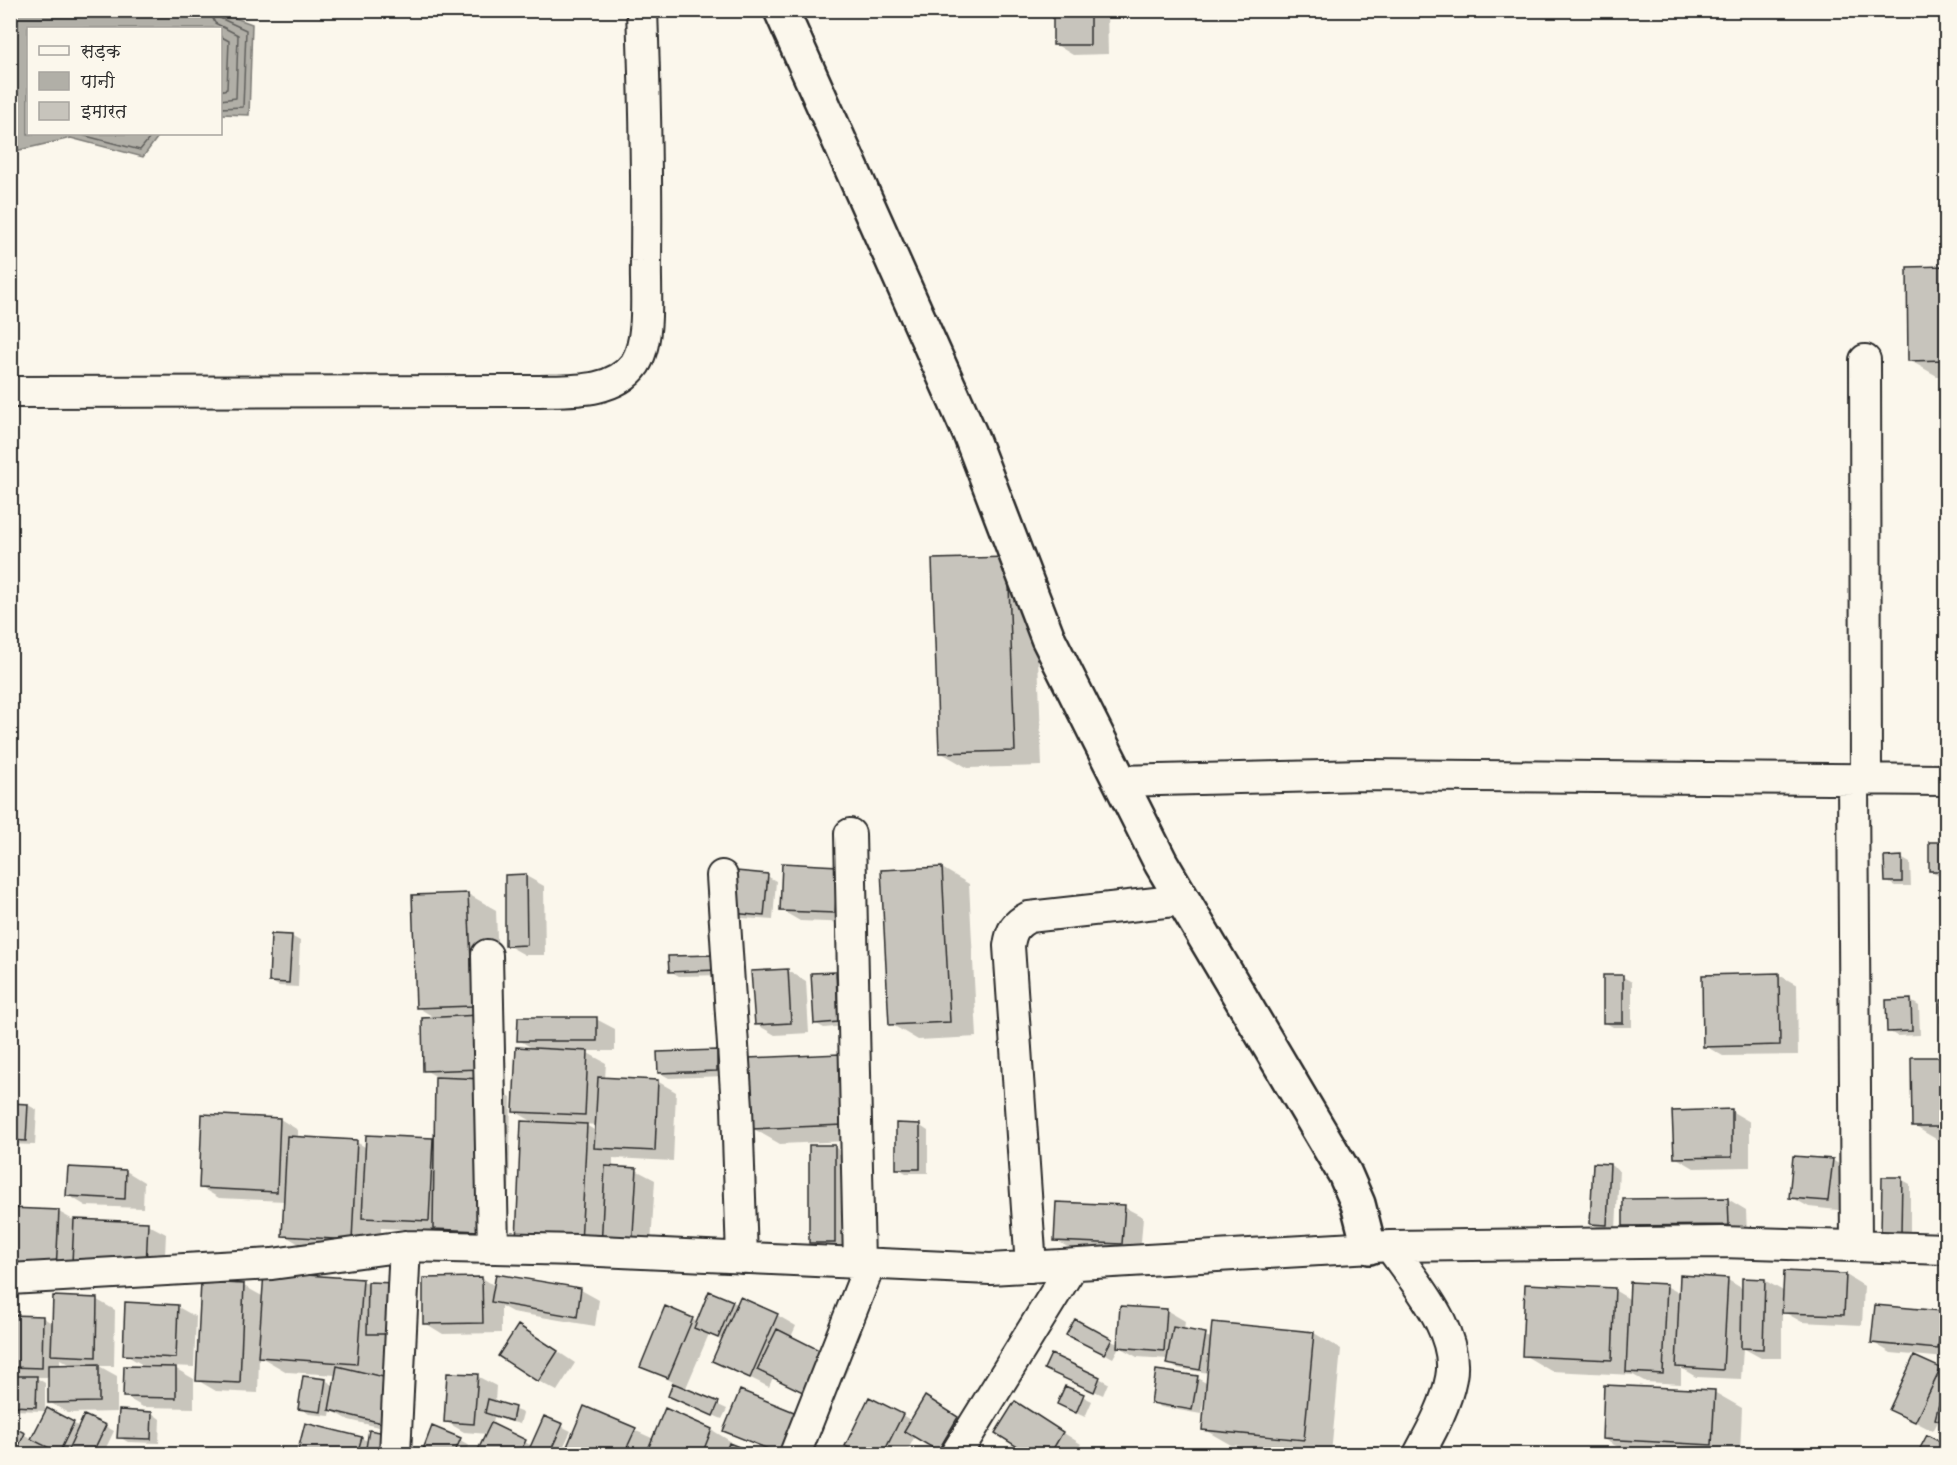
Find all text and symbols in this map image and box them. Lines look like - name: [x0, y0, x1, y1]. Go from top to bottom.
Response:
- legend: [27, 27, 222, 135]
- text: सड़क: [80, 41, 122, 66]
- text: पानी: [80, 71, 115, 96]
- text: इमारत: [80, 101, 127, 126]

